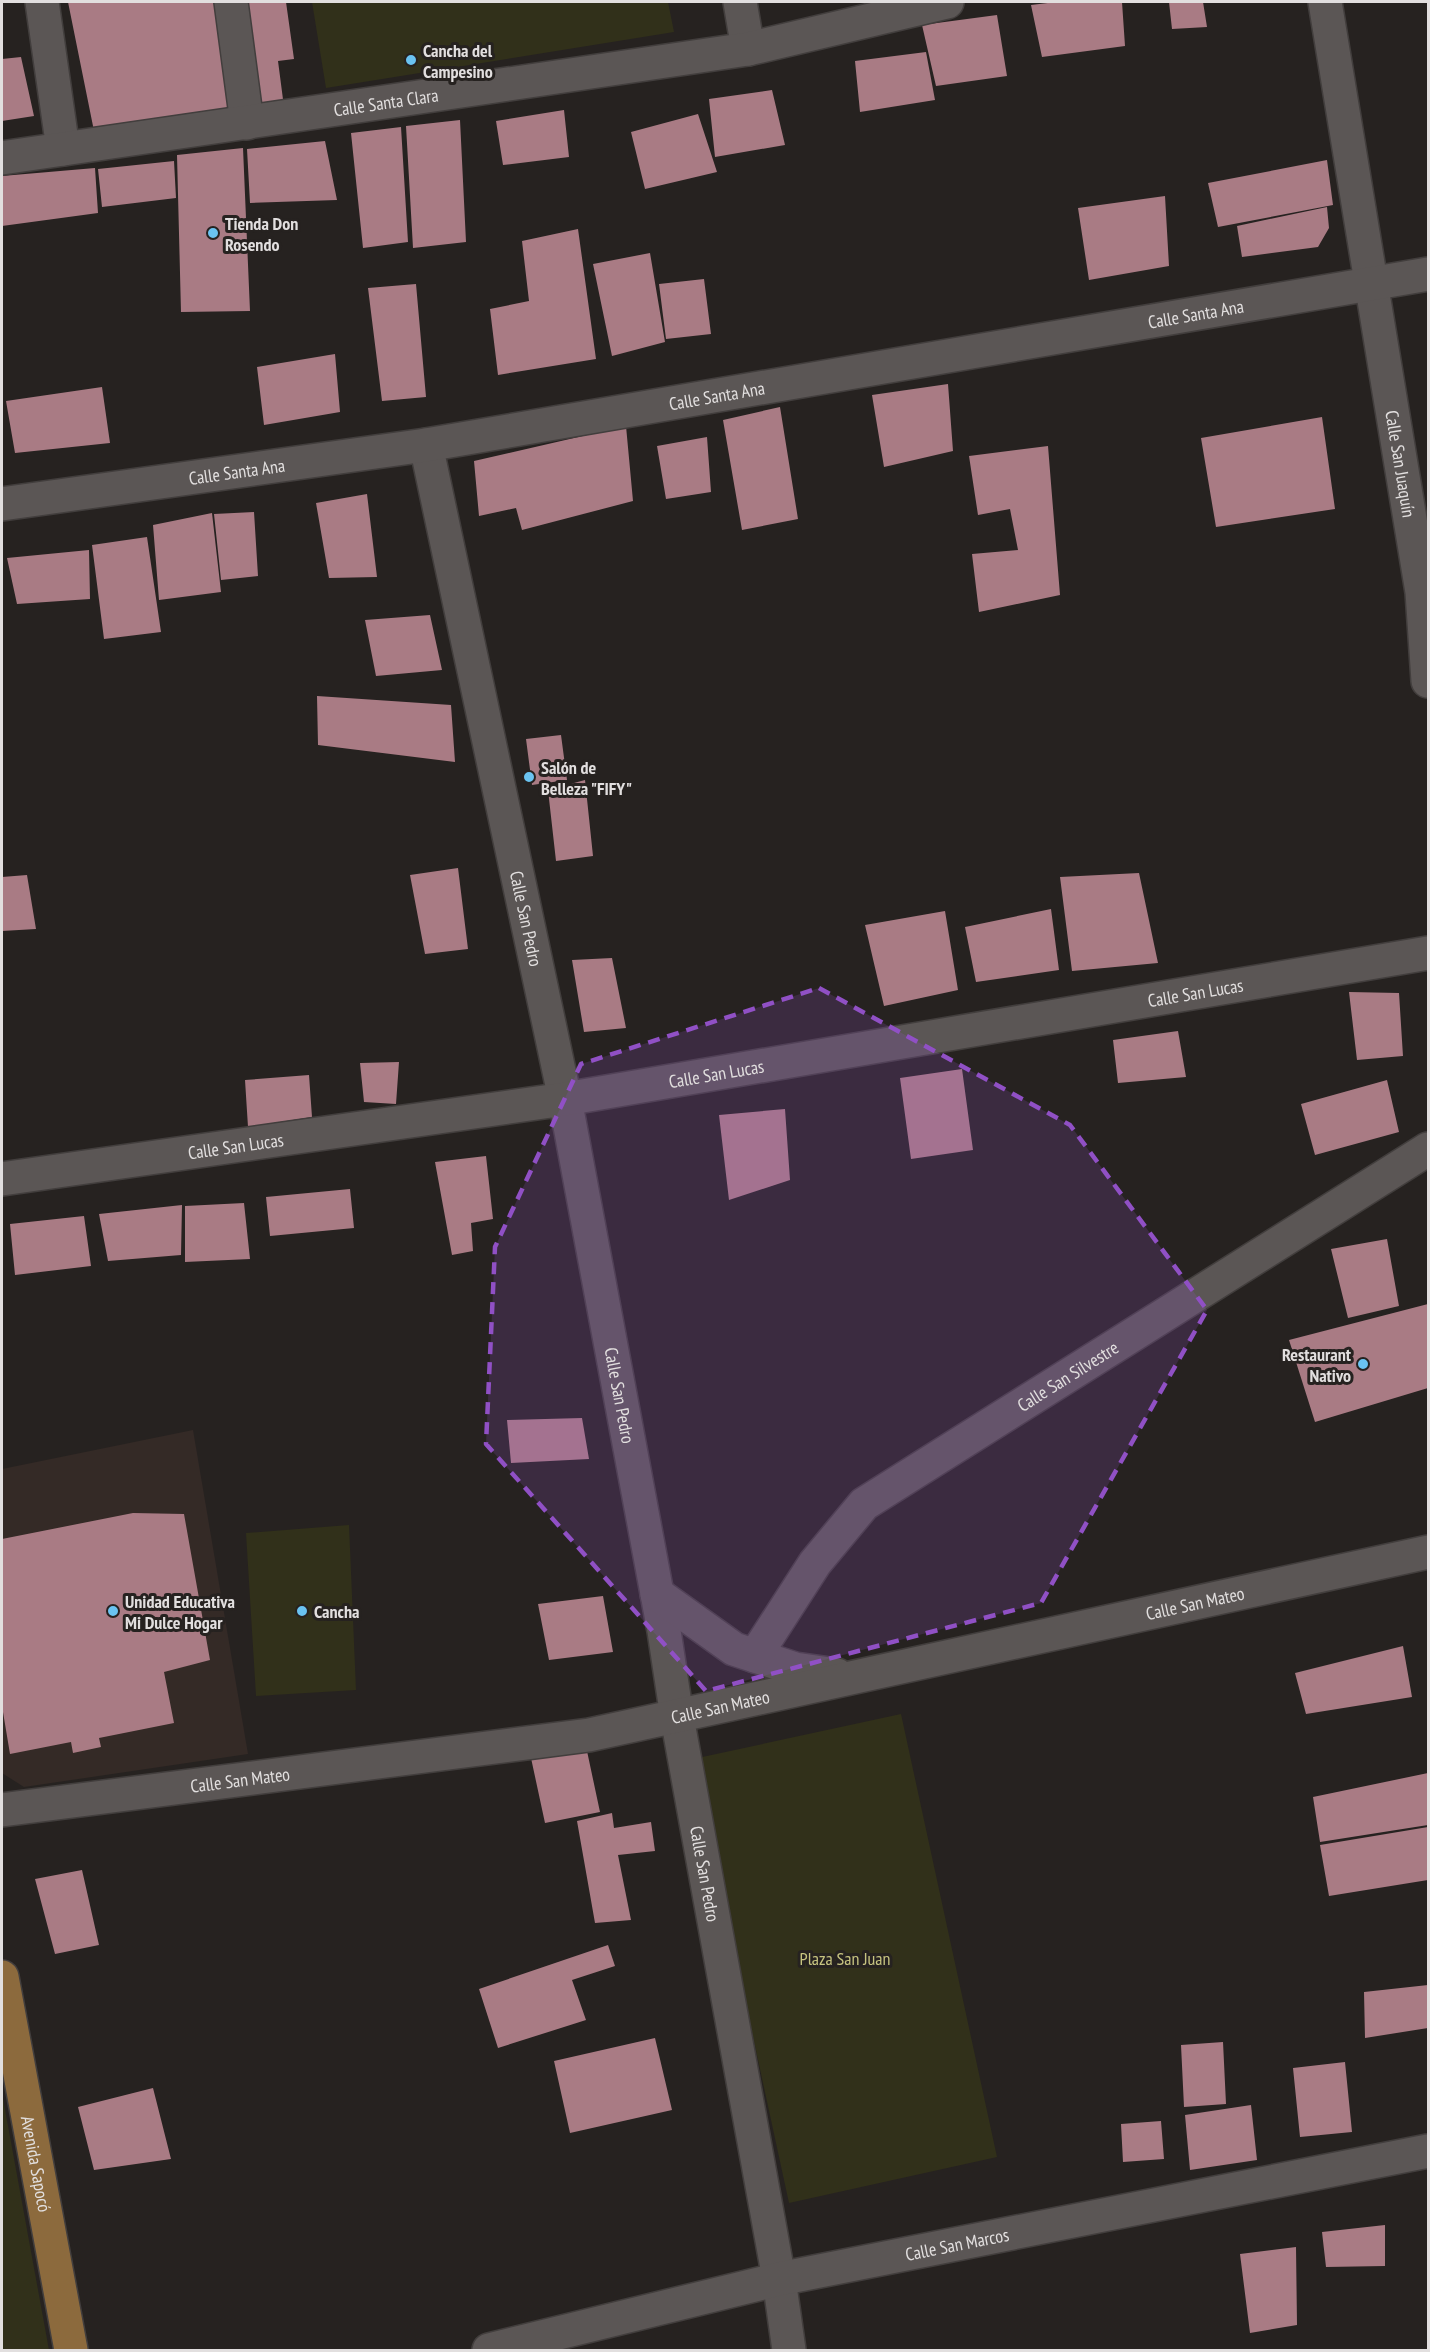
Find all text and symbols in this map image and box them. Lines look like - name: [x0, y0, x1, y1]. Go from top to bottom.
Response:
- place label: Cancha del Campesino: [423, 39, 493, 83]
- marker: Cancha del Campesino: [404, 53, 418, 67]
- street label: Calle Santa Clara: [332, 83, 440, 121]
- place label: Tienda Don Rosendo: [225, 212, 298, 256]
- marker: Tienda Don Rosendo: [206, 226, 220, 240]
- street label: Calle Santa Ana: [1146, 294, 1245, 333]
- street label: Calle Santa Ana: [667, 376, 766, 415]
- street label: Calle San Juaquín: [1381, 408, 1421, 519]
- street label: Calle Santa Ana: [187, 453, 286, 489]
- place label: Salón de Belleza "FIFY": [541, 756, 632, 800]
- marker: Salón de Belleza "FIFY": [522, 770, 536, 784]
- street label: Calle San Pedro: [505, 869, 548, 969]
- street label: Calle San Lucas: [1146, 973, 1245, 1012]
- street label: Calle San Lucas: [667, 1054, 766, 1093]
- street label: Calle San Lucas: [186, 1128, 285, 1164]
- street label: Calle San Silvestre: [1013, 1335, 1123, 1416]
- place label: Restaurant Nativo: [1282, 1343, 1352, 1387]
- street label: Calle San Pedro: [600, 1345, 640, 1445]
- marker: Restaurant Nativo: [1356, 1357, 1370, 1371]
- street label: Calle San Mateo: [1144, 1581, 1247, 1625]
- place label: Unidad Educativa Mi Dulce Hogar: [125, 1590, 235, 1634]
- place label: Cancha: [314, 1600, 359, 1623]
- marker: Unidad Educativa Mi Dulce Hogar: [106, 1604, 120, 1618]
- marker: Cancha: [295, 1604, 309, 1618]
- street label: Calle San Mateo: [669, 1684, 772, 1728]
- street label: Calle San Mateo: [189, 1762, 291, 1797]
- street label: Calle San Pedro: [685, 1824, 725, 1924]
- park label: Plaza San Juan: [800, 1947, 890, 1970]
- street label: Avenida Sapocó: [16, 2114, 57, 2214]
- street label: Calle San Marcos: [903, 2222, 1011, 2265]

